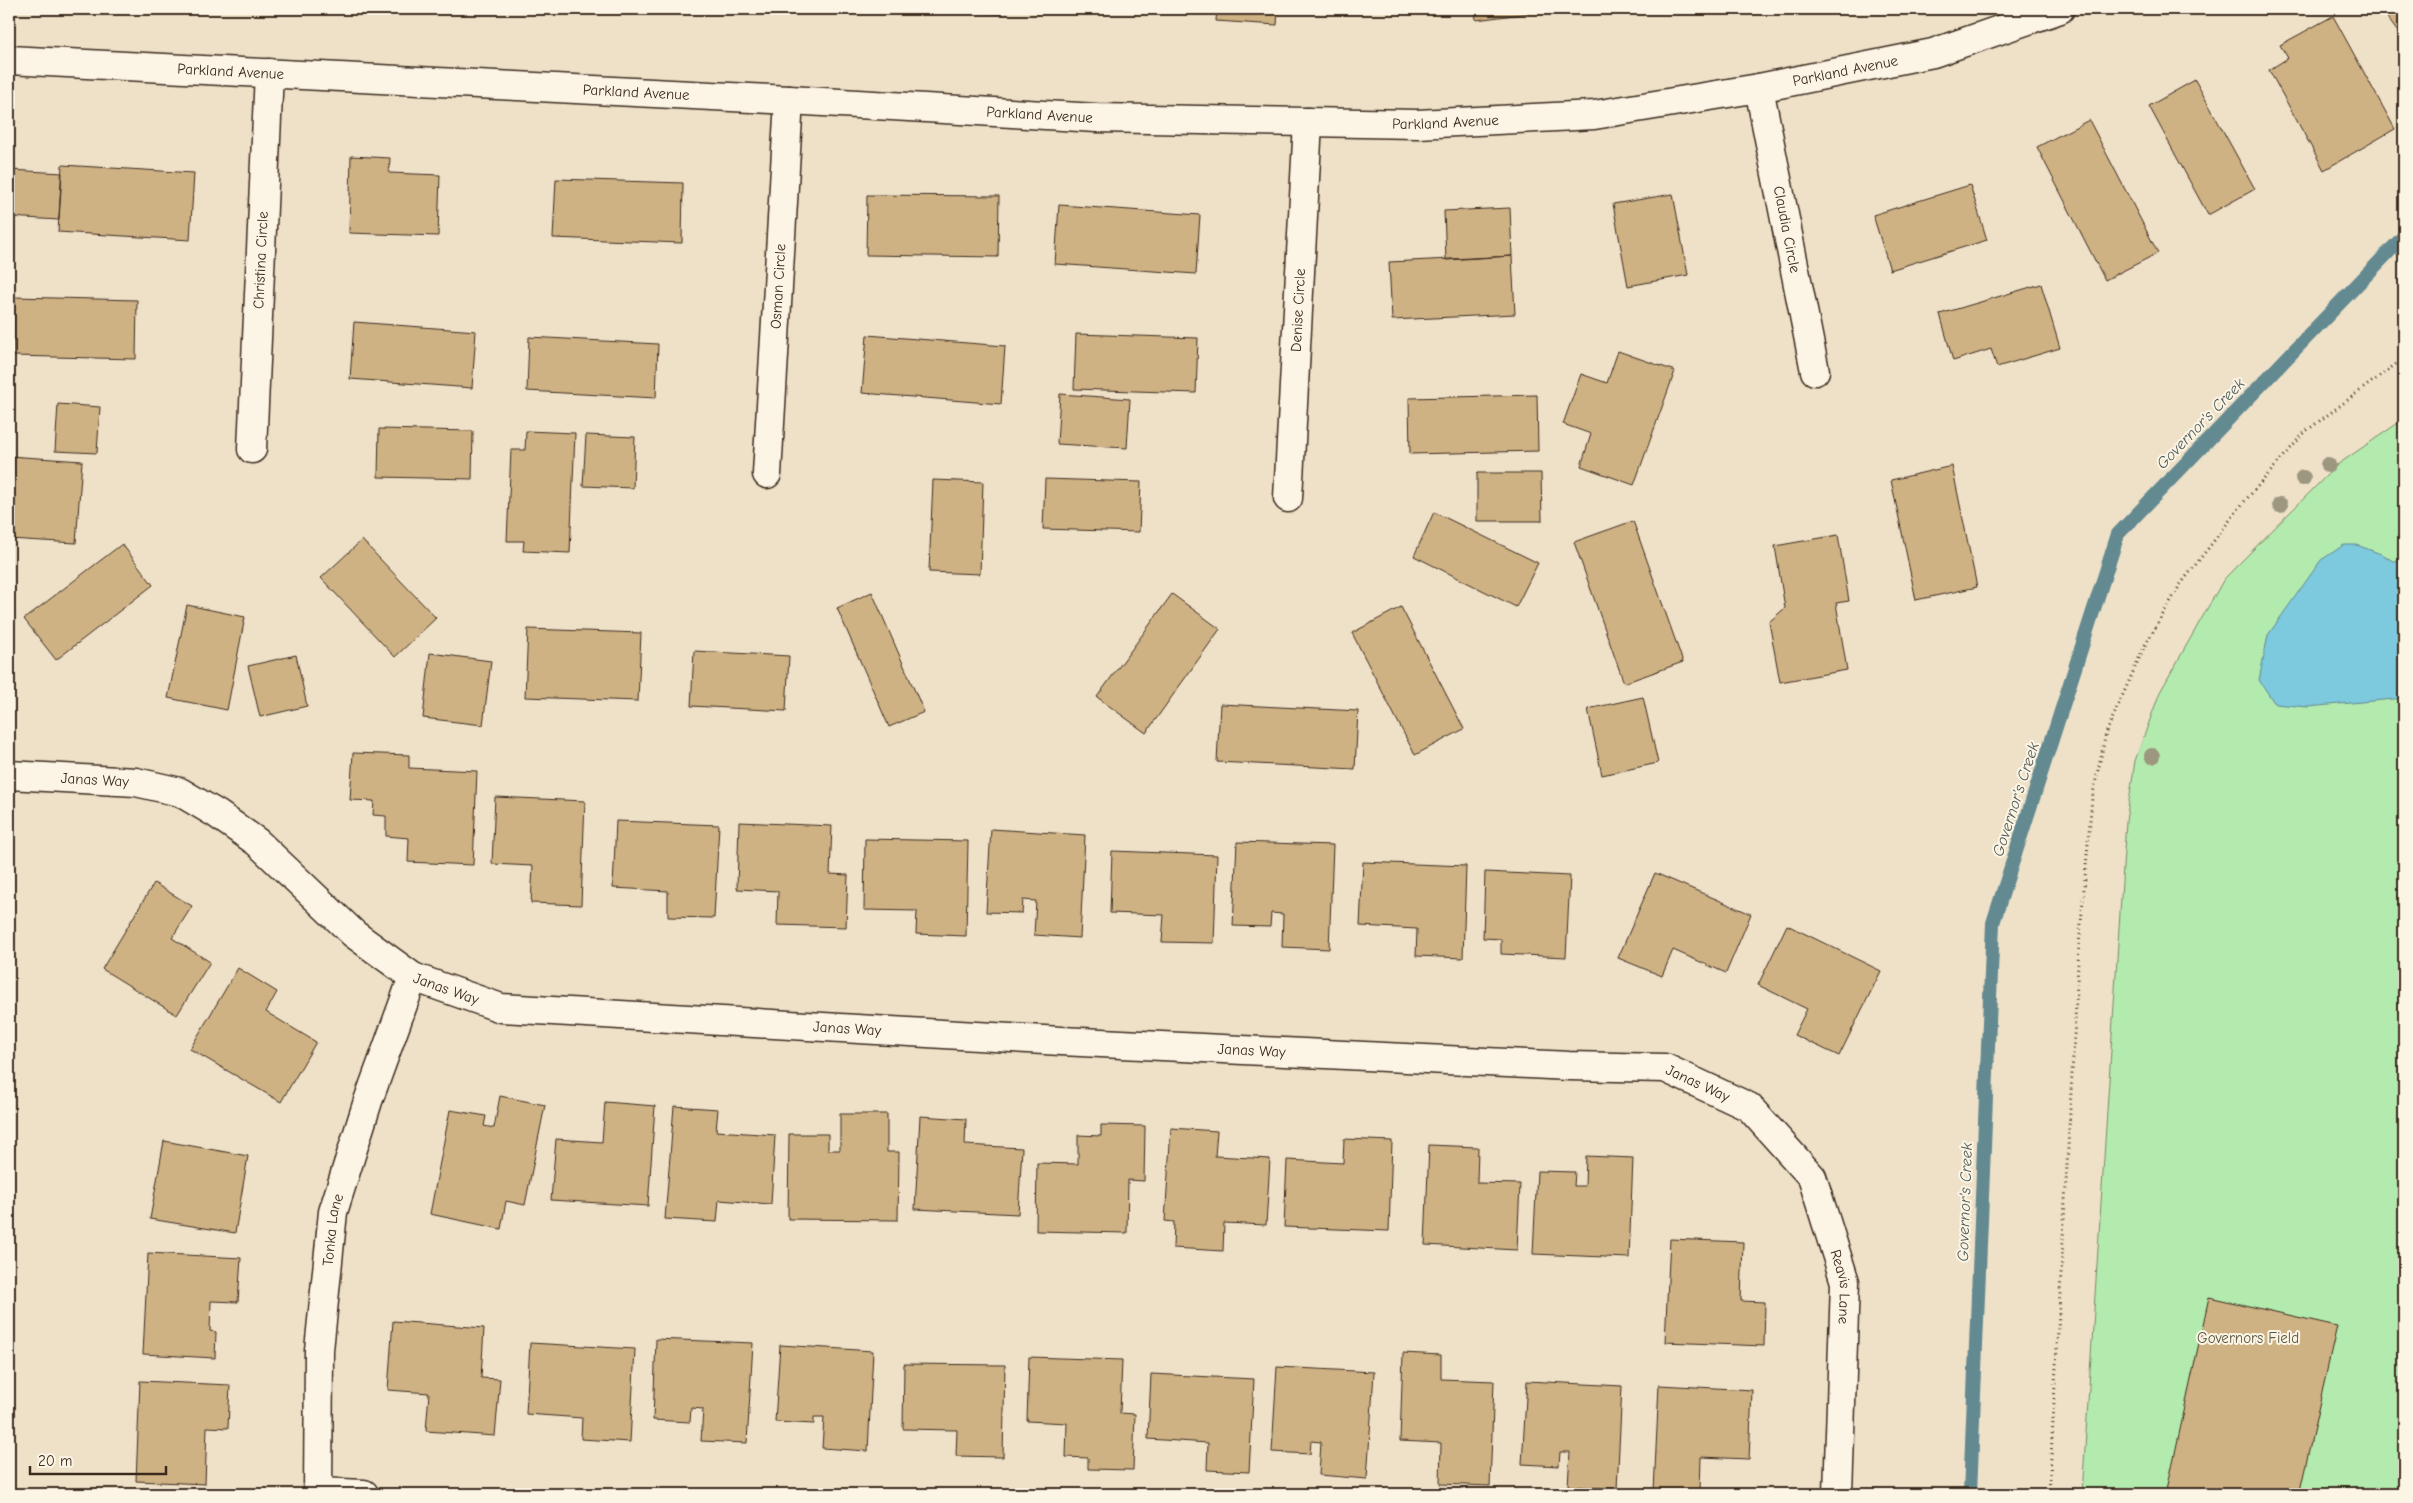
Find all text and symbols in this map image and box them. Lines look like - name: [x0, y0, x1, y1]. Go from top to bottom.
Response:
- street label: Parkland Avenue: [1791, 51, 1900, 90]
- street label: Parkland Avenue: [177, 60, 285, 83]
- street label: Parkland Avenue: [582, 80, 690, 104]
- street label: Parkland Avenue: [986, 103, 1094, 127]
- street label: Parkland Avenue: [1392, 111, 1500, 133]
- street label: Claudia Circle: [1770, 184, 1804, 275]
- street label: Christina Circle: [249, 210, 272, 309]
- street label: Osman Circle: [767, 243, 790, 330]
- street label: Denise Circle: [1287, 268, 1309, 352]
- water label: Governor's Creek: [2153, 374, 2249, 473]
- water label: Governor's Creek: [1989, 740, 2043, 859]
- street label: Janas Way: [60, 769, 130, 791]
- street label: Janas Way: [411, 969, 482, 1009]
- street label: Janas Way: [813, 1017, 882, 1039]
- street label: Janas Way: [1217, 1040, 1286, 1061]
- street label: Janas Way: [1663, 1061, 1733, 1106]
- water label: Governor's Creek: [1954, 1142, 1976, 1262]
- street label: Tonka Lane: [319, 1191, 347, 1267]
- street label: Reavis Lane: [1826, 1247, 1854, 1325]
- park label: Governors Field: [2197, 1329, 2299, 1347]
- scale bar: [30, 1443, 166, 1475]
- text: 20 m: [38, 1452, 72, 1470]

